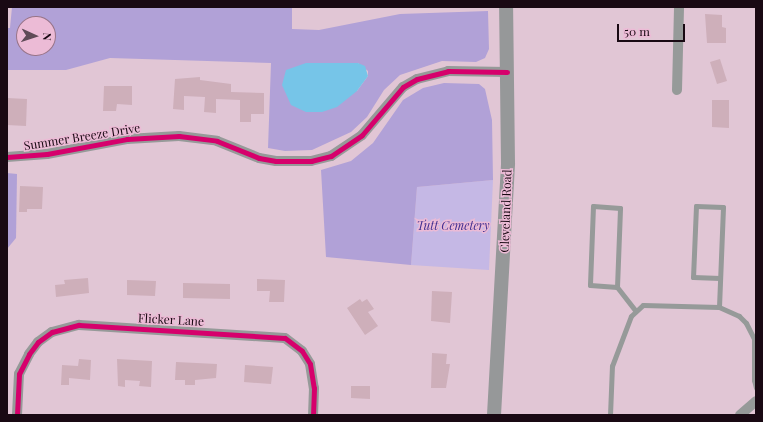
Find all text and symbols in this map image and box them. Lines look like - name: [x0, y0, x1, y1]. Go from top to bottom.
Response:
- north arrow: [16, 16, 56, 56]
- scale bar: [619, 16, 687, 42]
- text: 50 m: [624, 23, 650, 39]
- text: N: [40, 32, 55, 41]
- street label: Summer Breeze Drive: [23, 121, 141, 153]
- street label: Cleveland Road: [497, 169, 515, 253]
- park label: Tutt Cemetery: [417, 219, 489, 233]
- street label: Flicker Lane: [137, 311, 205, 329]

